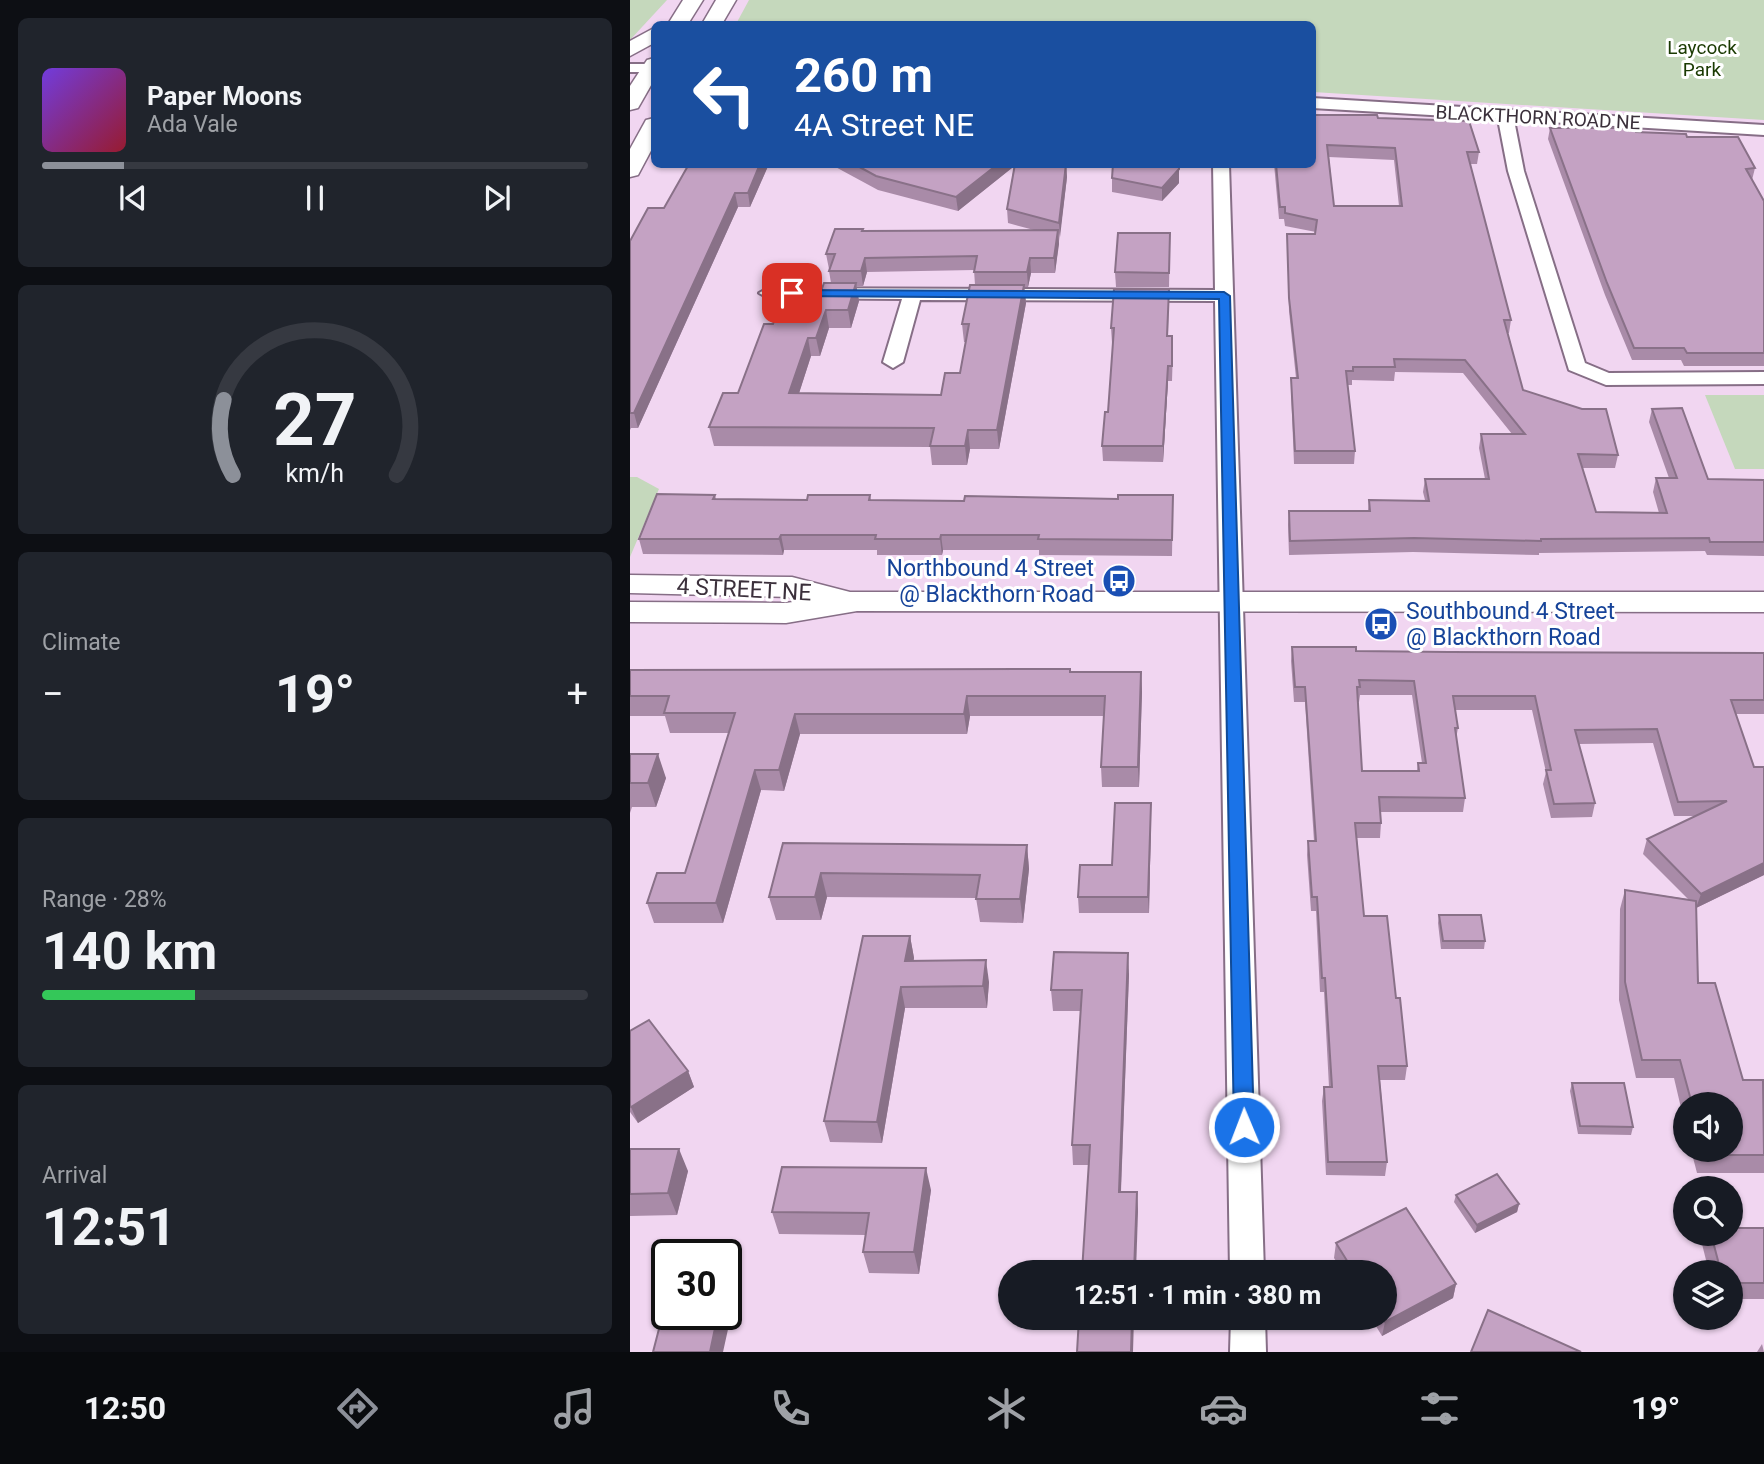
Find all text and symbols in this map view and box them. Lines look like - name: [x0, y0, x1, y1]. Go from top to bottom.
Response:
- park label: Laycock Park: [1667, 36, 1737, 81]
- text: 260 m: [794, 47, 933, 104]
- icon: left: [679, 49, 770, 140]
- text: Paper Moons: [147, 81, 302, 111]
- street label: BLACKTHORN ROAD NE: [1435, 101, 1641, 134]
- text: 4A Street NE: [794, 106, 974, 144]
- text: Ada Vale: [147, 111, 238, 138]
- icon: previous: [114, 179, 152, 217]
- icon: pause: [296, 179, 334, 217]
- icon: next: [478, 179, 516, 217]
- pin: [762, 263, 822, 323]
- icon: arrive: [773, 274, 811, 312]
- text: 27: [273, 378, 357, 464]
- text: km/h: [286, 459, 344, 488]
- place label: Northbound 4 Street @ Blackthorn Road: [887, 555, 1094, 608]
- bus stop icon: Northbound 4 Street @ Blackthorn Road: [1100, 562, 1138, 600]
- street label: 4 STREET NE: [676, 572, 812, 607]
- place label: Southbound 4 Street @ Blackthorn Road: [1406, 598, 1615, 651]
- bus stop icon: Southbound 4 Street @ Blackthorn Road: [1362, 605, 1400, 643]
- text: Climate: [42, 629, 121, 656]
- text: 19°: [275, 664, 355, 725]
- text: −: [42, 672, 64, 716]
- text: +: [566, 672, 588, 716]
- text: Range · 28%: [42, 886, 167, 913]
- text: 140 km: [42, 921, 217, 982]
- position arrow: [1207, 1090, 1281, 1164]
- map controls: [1673, 1092, 1743, 1330]
- button: sound: [1673, 1092, 1743, 1162]
- text: Arrival: [42, 1162, 107, 1189]
- button: search: [1673, 1176, 1743, 1246]
- text: 12:51: [42, 1197, 176, 1258]
- speed limit sign: 30: [651, 1239, 742, 1330]
- button: layers: [1673, 1260, 1743, 1330]
- text: 12:51 · 1 min · 380 m: [1074, 1280, 1321, 1310]
- icon: directions: [333, 1384, 382, 1433]
- icon: music: [550, 1384, 599, 1433]
- icon: phone: [766, 1384, 815, 1433]
- icon: climate: [982, 1384, 1031, 1433]
- icon: car: [1199, 1384, 1248, 1433]
- icon: filters: [1415, 1384, 1464, 1433]
- text: 12:50: [84, 1389, 166, 1427]
- text: 19°: [1631, 1389, 1680, 1427]

